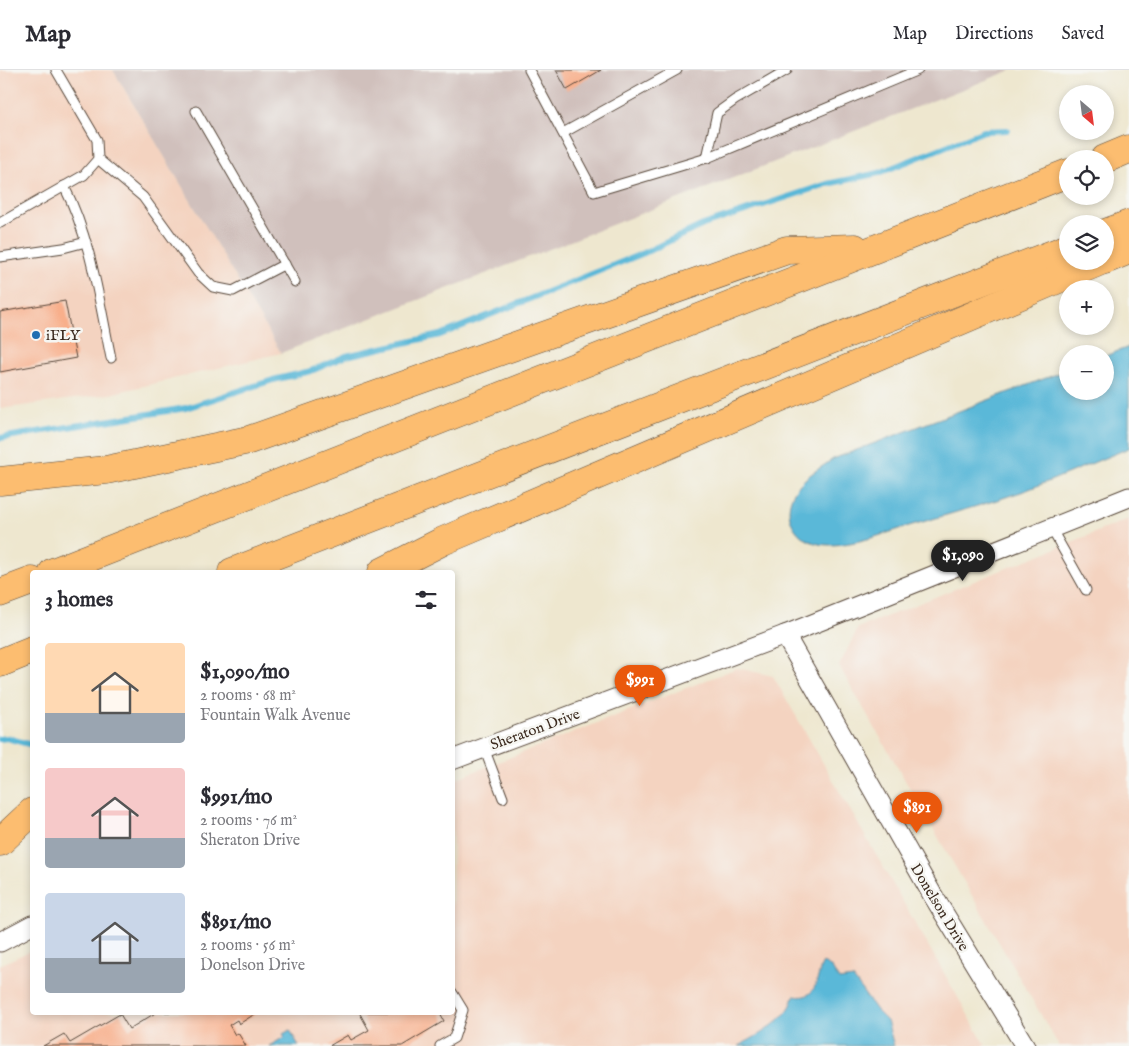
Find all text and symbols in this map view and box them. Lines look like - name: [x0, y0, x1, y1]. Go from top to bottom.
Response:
- text: Map: [25, 19, 71, 50]
- text: Map: [893, 23, 927, 46]
- text: Directions: [955, 23, 1033, 46]
- text: Saved: [1061, 23, 1104, 46]
- north arrow: [1059, 85, 1114, 140]
- map controls: [1059, 85, 1114, 400]
- button: locate: [1059, 150, 1114, 205]
- button: layers: [1059, 215, 1114, 270]
- button: +: [1059, 280, 1114, 335]
- place label: iFLY: [46, 326, 81, 345]
- marker: iFLY: [30, 329, 42, 341]
- button: −: [1059, 345, 1114, 400]
- pin: $1,090: [922, 540, 1004, 582]
- text: $1,090: [942, 546, 984, 566]
- icon: filters: [412, 586, 440, 614]
- text: 3 homes: [45, 587, 113, 614]
- text: $1,090/mo: [200, 659, 289, 686]
- icon: home: [85, 663, 145, 723]
- pin: $991: [610, 664, 670, 707]
- text: $991: [626, 671, 654, 691]
- text: 2 rooms · 68 m²: [200, 686, 296, 706]
- street label: Sheraton Drive: [488, 704, 583, 754]
- text: Fountain Walk Avenue: [200, 706, 351, 726]
- text: $991/mo: [200, 784, 272, 811]
- icon: home: [85, 788, 145, 848]
- pin: $891: [887, 792, 947, 834]
- text: $891: [903, 798, 931, 818]
- text: 2 rooms · 76 m²: [200, 811, 297, 831]
- text: Sheraton Drive: [200, 831, 300, 851]
- street label: Donelson Drive: [906, 860, 973, 954]
- text: $891/mo: [200, 909, 271, 936]
- icon: home: [85, 913, 145, 973]
- text: 2 rooms · 56 m²: [200, 936, 295, 956]
- text: Donelson Drive: [200, 956, 305, 976]

